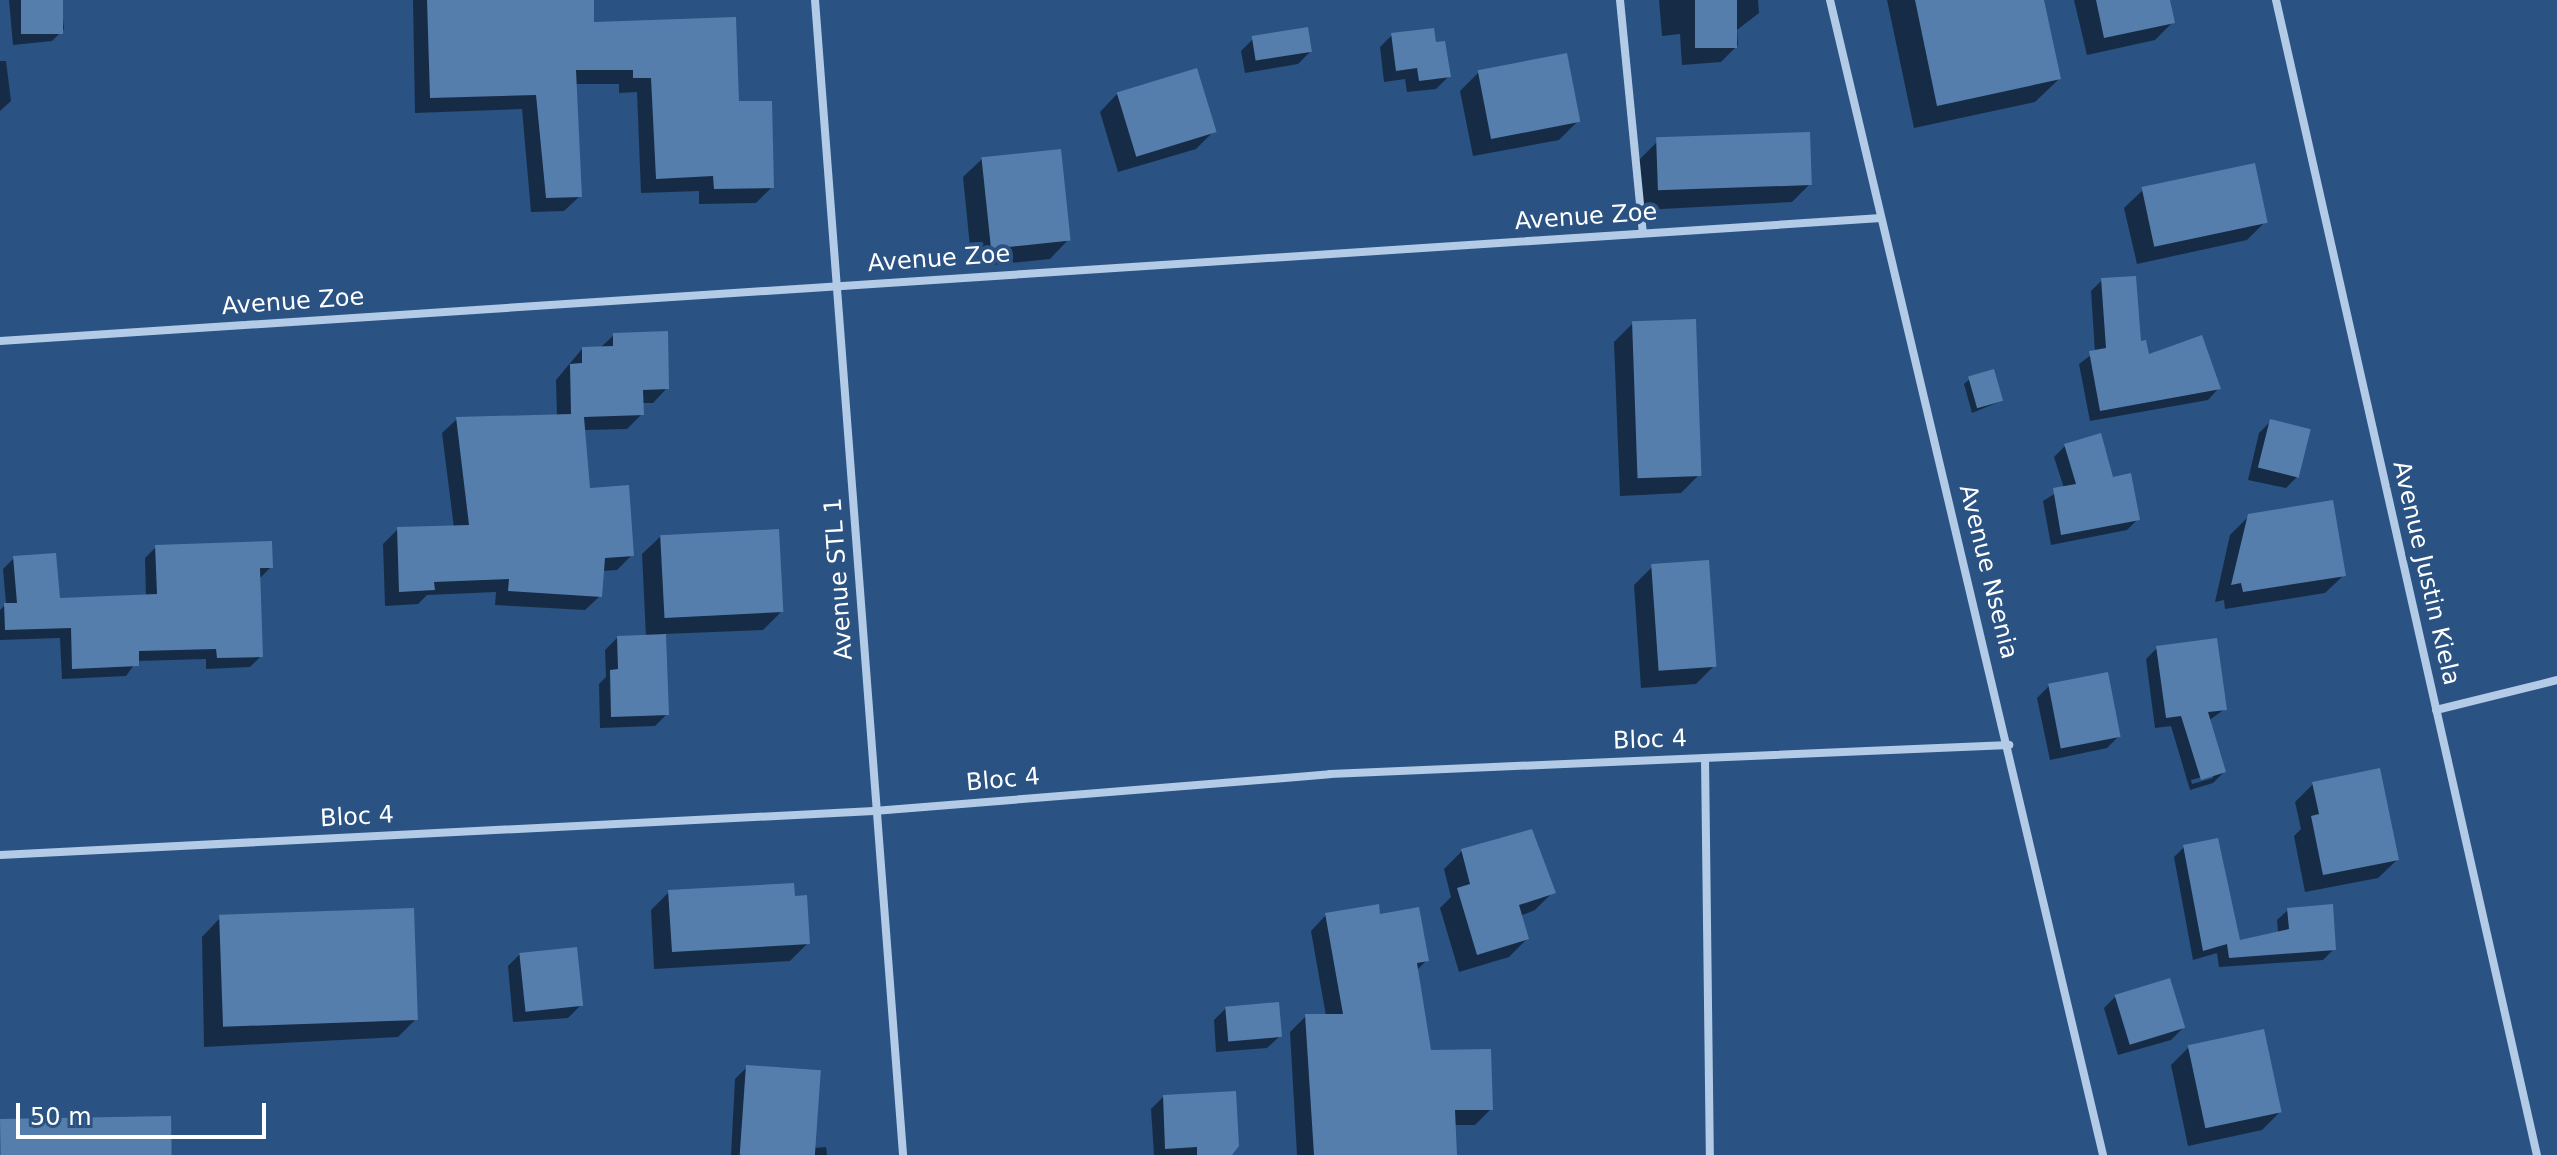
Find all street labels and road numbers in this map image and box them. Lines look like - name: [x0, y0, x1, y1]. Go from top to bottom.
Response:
- street label: Avenue Zoe: [1514, 198, 1658, 236]
- street label: Avenue Zoe: [867, 240, 1011, 278]
- street label: Avenue Zoe: [221, 283, 365, 321]
- street label: Avenue Justin Kiela: [2386, 458, 2466, 688]
- street label: Avenue Nsenia: [1952, 482, 2024, 662]
- street label: Avenue STL 1: [819, 497, 859, 661]
- street label: Bloc 4: [1613, 724, 1687, 756]
- street label: Bloc 4: [965, 762, 1041, 798]
- street label: Bloc 4: [319, 801, 395, 833]

